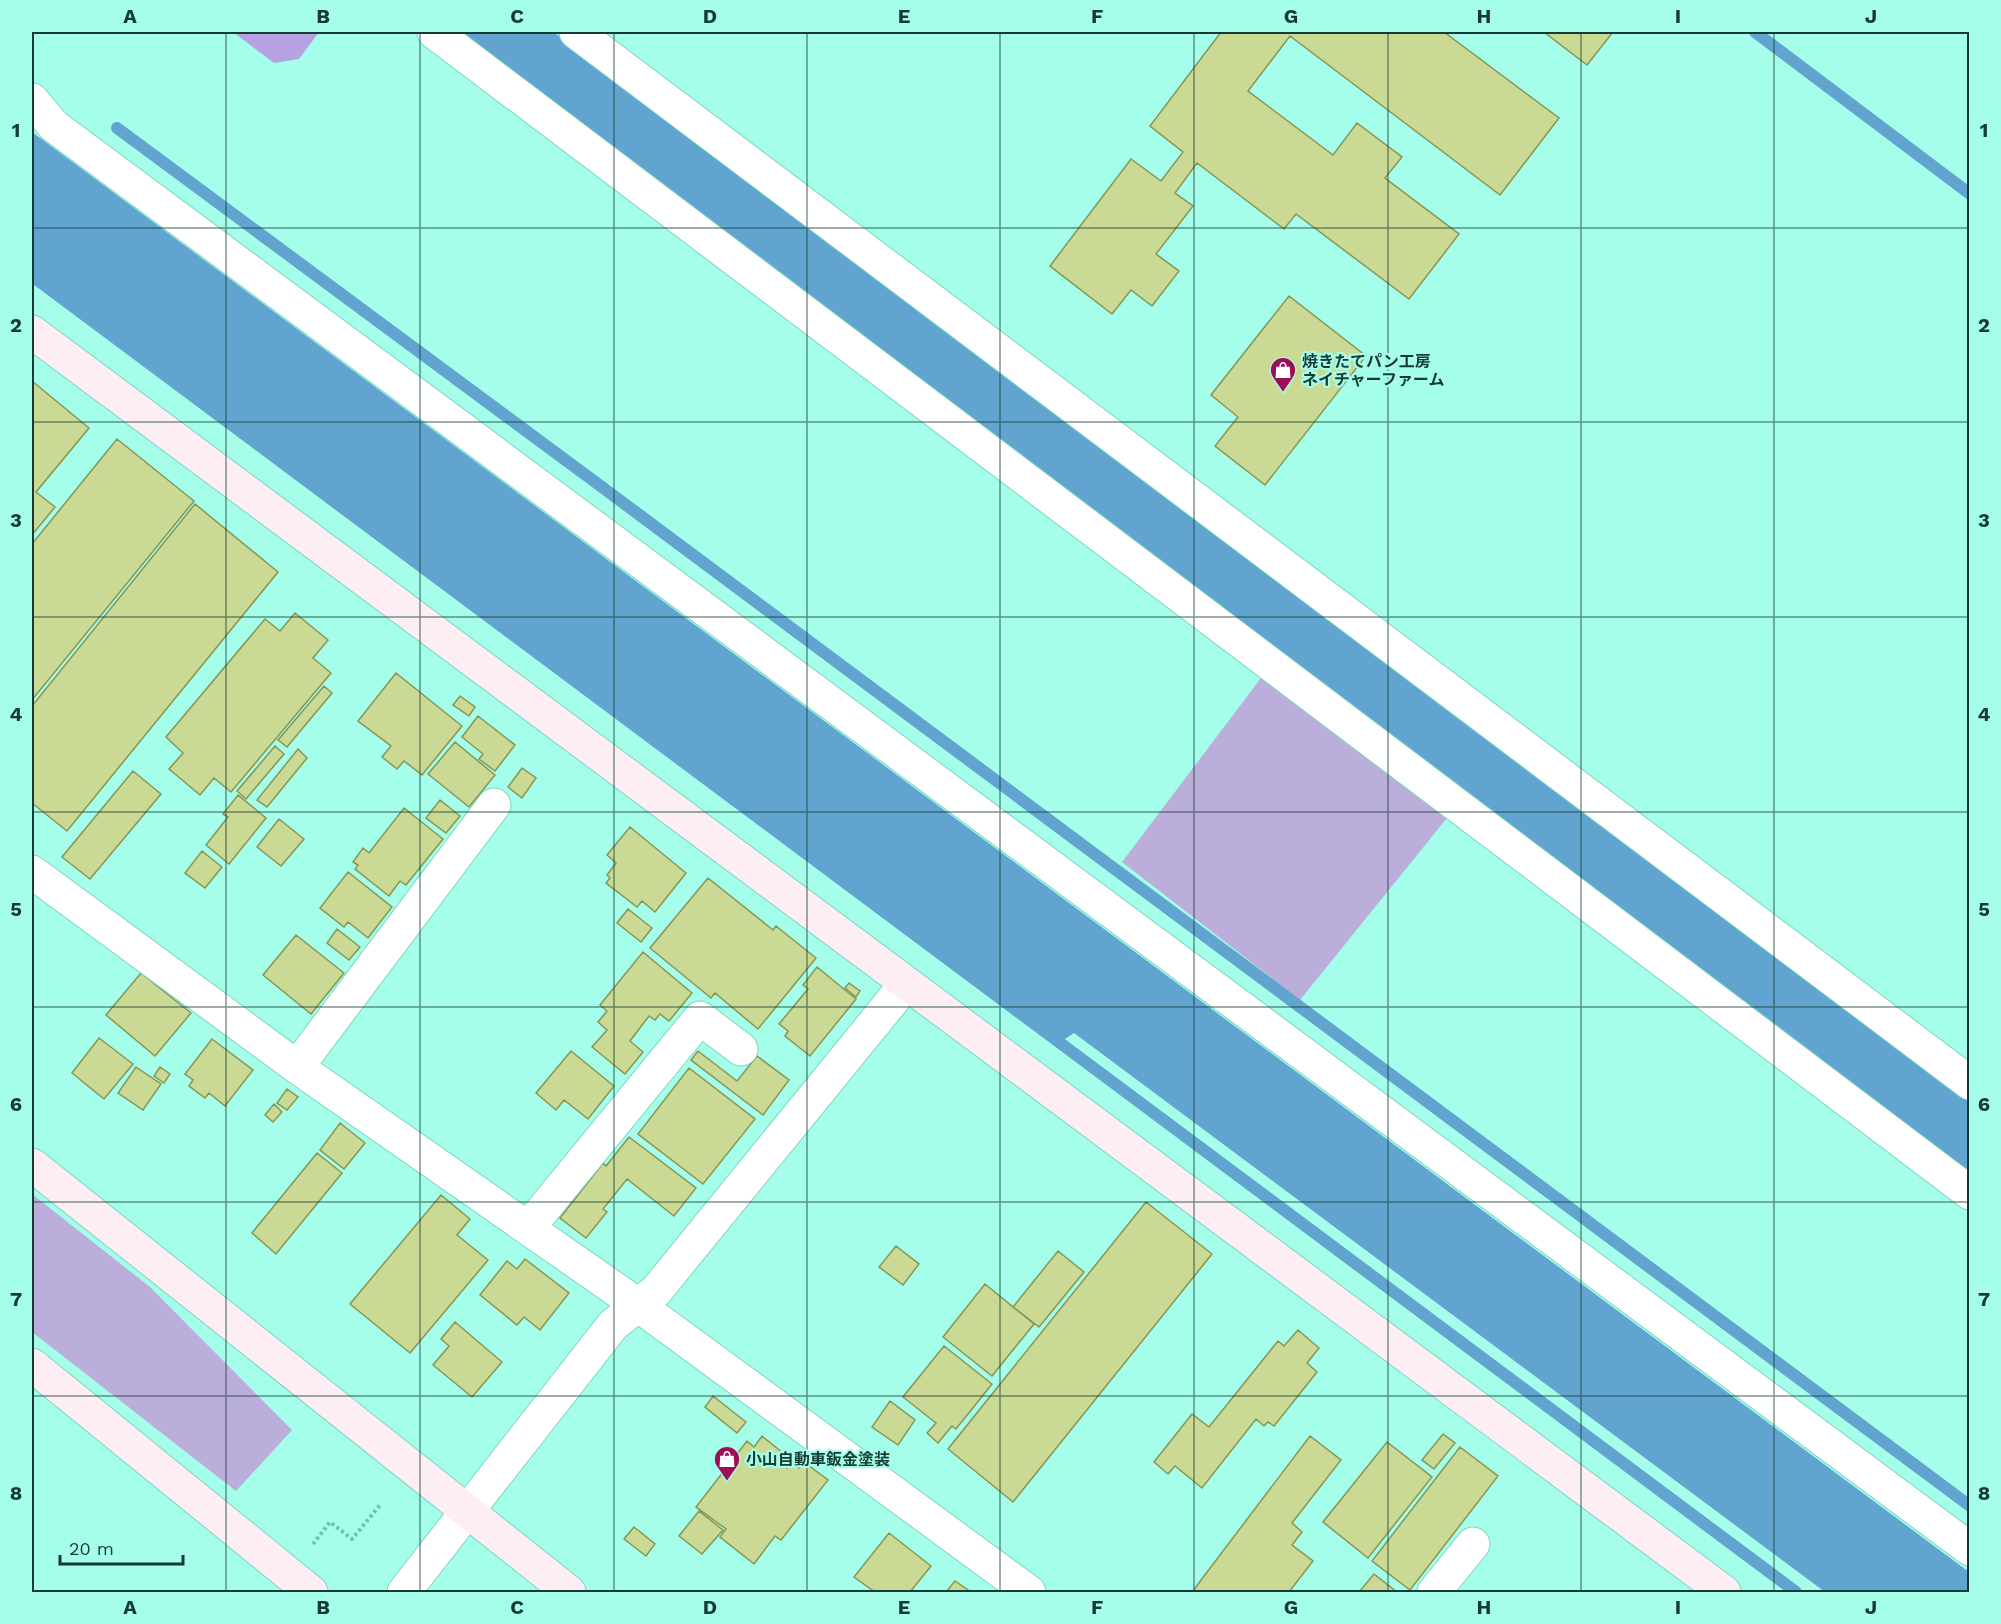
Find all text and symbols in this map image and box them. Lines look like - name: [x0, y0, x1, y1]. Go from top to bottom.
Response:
- text: A: [123, 4, 137, 28]
- text: B: [316, 4, 330, 28]
- text: C: [510, 4, 524, 28]
- text: D: [703, 4, 717, 28]
- text: E: [898, 4, 910, 28]
- text: F: [1091, 4, 1103, 28]
- text: G: [1284, 4, 1298, 28]
- text: H: [1477, 4, 1491, 28]
- text: I: [1675, 4, 1681, 28]
- text: J: [1865, 4, 1877, 28]
- text: 1: [12, 118, 20, 142]
- text: 1: [1980, 118, 1988, 142]
- text: 2: [10, 313, 22, 337]
- text: 2: [1978, 313, 1990, 337]
- place label: 焼きたてパン工房 ネイチャーファーム: [1302, 352, 1444, 389]
- shop icon: 焼きたてパン工房 ネイチャーファーム: [1268, 355, 1298, 393]
- text: 3: [10, 508, 22, 532]
- text: 3: [1978, 508, 1990, 532]
- text: 4: [10, 702, 23, 726]
- text: 4: [1978, 702, 1991, 726]
- text: 5: [10, 897, 22, 921]
- text: 5: [1978, 897, 1990, 921]
- text: 6: [10, 1092, 22, 1116]
- text: 6: [1978, 1092, 1990, 1116]
- text: 7: [10, 1287, 22, 1311]
- text: 7: [1978, 1287, 1990, 1311]
- shop icon: 小山自動車鈑金塗装: [712, 1444, 742, 1482]
- place label: 小山自動車鈑金塗装: [746, 1450, 890, 1469]
- text: 8: [10, 1481, 22, 1505]
- text: 8: [1978, 1481, 1990, 1505]
- scale bar: [60, 1528, 183, 1566]
- text: 20 m: [69, 1538, 114, 1559]
- text: A: [123, 1595, 137, 1619]
- text: B: [316, 1595, 330, 1619]
- text: C: [510, 1595, 524, 1619]
- text: D: [703, 1595, 717, 1619]
- text: E: [898, 1595, 910, 1619]
- text: F: [1091, 1595, 1103, 1619]
- text: G: [1284, 1595, 1298, 1619]
- text: H: [1477, 1595, 1491, 1619]
- text: I: [1675, 1595, 1681, 1619]
- text: J: [1865, 1595, 1877, 1619]

